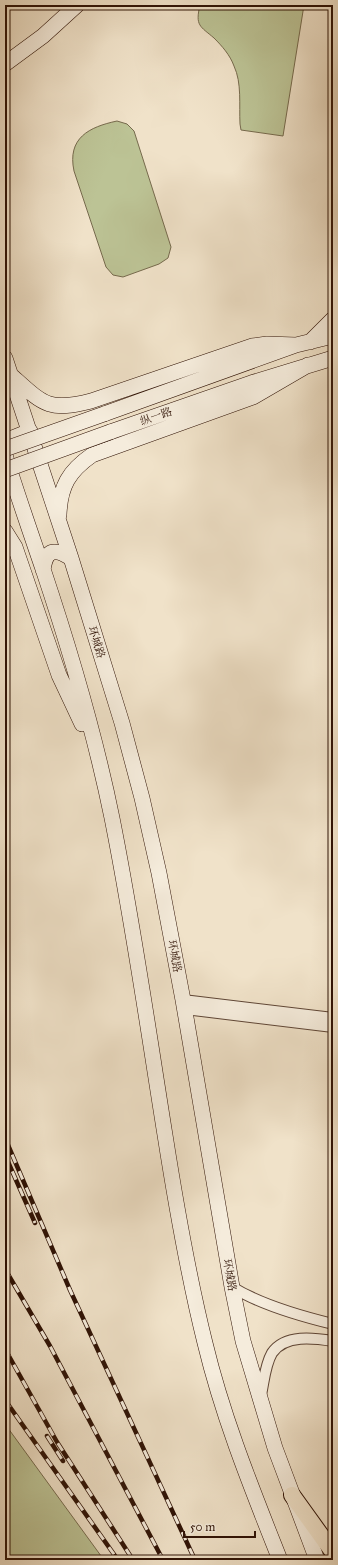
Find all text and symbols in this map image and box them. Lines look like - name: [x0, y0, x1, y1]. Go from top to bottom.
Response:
- street label: 纵一路: [138, 405, 174, 428]
- street label: 环城路: [85, 624, 108, 660]
- street label: 环城路: [165, 939, 184, 974]
- street label: 环城路: [220, 1258, 239, 1292]
- scale bar: [184, 1513, 255, 1539]
- text: 50 m: [190, 1520, 215, 1534]

